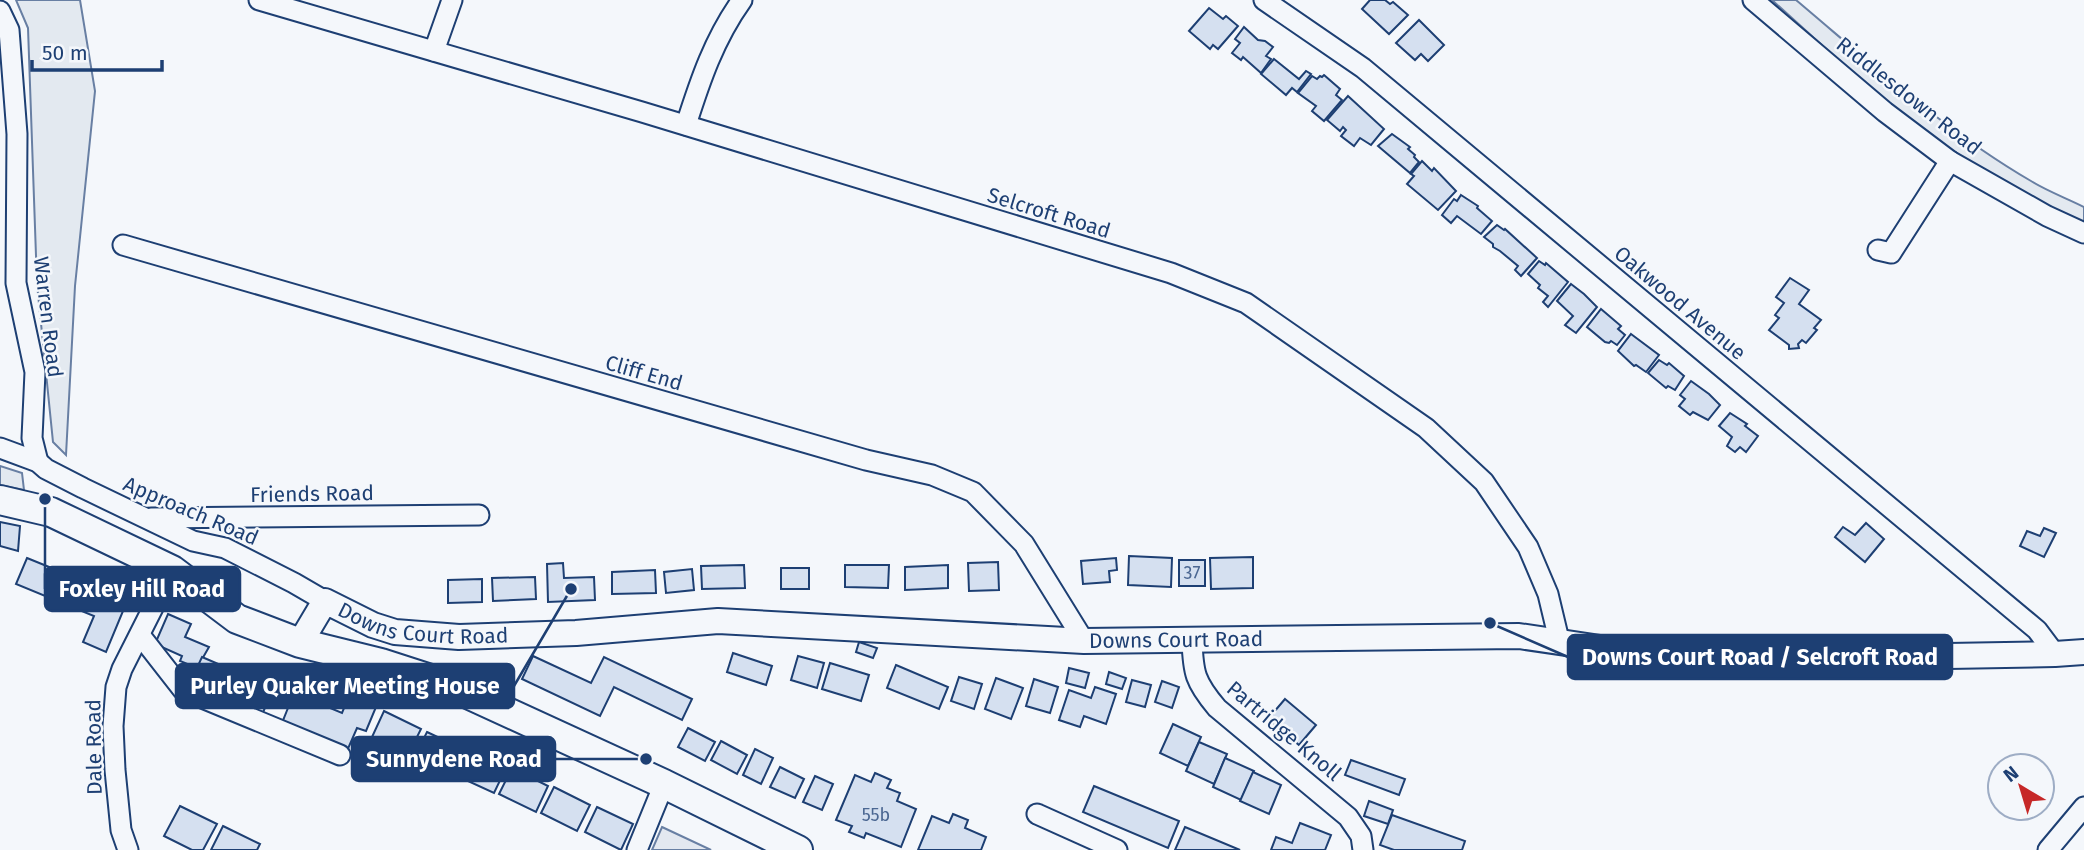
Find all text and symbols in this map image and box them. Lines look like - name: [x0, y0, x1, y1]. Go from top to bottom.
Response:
- scale bar: [32, 28, 161, 72]
- street label: Riddlesdown Road: [1831, 31, 1987, 161]
- text: 50 m: [42, 40, 88, 66]
- street label: Selcroft Road: [984, 182, 1114, 244]
- street label: Oakwood Avenue: [1609, 240, 1751, 366]
- street label: Warren Road: [28, 255, 68, 379]
- street label: Cliff End: [602, 350, 686, 396]
- street label: Approach Road: [120, 471, 262, 551]
- street label: Friends Road: [250, 480, 374, 508]
- house number: 37: [1184, 562, 1200, 584]
- callout: Foxley Hill Road: [45, 567, 240, 611]
- text: Foxley Hill Road: [59, 575, 225, 603]
- street label: Downs Court Road: [334, 597, 509, 650]
- street label: Downs Court Road: [1089, 626, 1263, 654]
- callout: Downs Court Road / Selcroft Road: [1568, 635, 1952, 679]
- text: Downs Court Road / Selcroft Road: [1582, 643, 1938, 671]
- callout: Purley Quaker Meeting House: [176, 664, 514, 708]
- text: Purley Quaker Meeting House: [190, 672, 500, 700]
- street label: Partridge Knoll: [1221, 676, 1347, 786]
- street label: Dale Road: [80, 699, 108, 795]
- callout: Sunnydene Road: [352, 737, 555, 781]
- text: Sunnydene Road: [366, 745, 542, 773]
- north arrow: [1986, 752, 2056, 822]
- text: N: [1999, 761, 2023, 787]
- house number: 55b: [862, 804, 890, 826]

